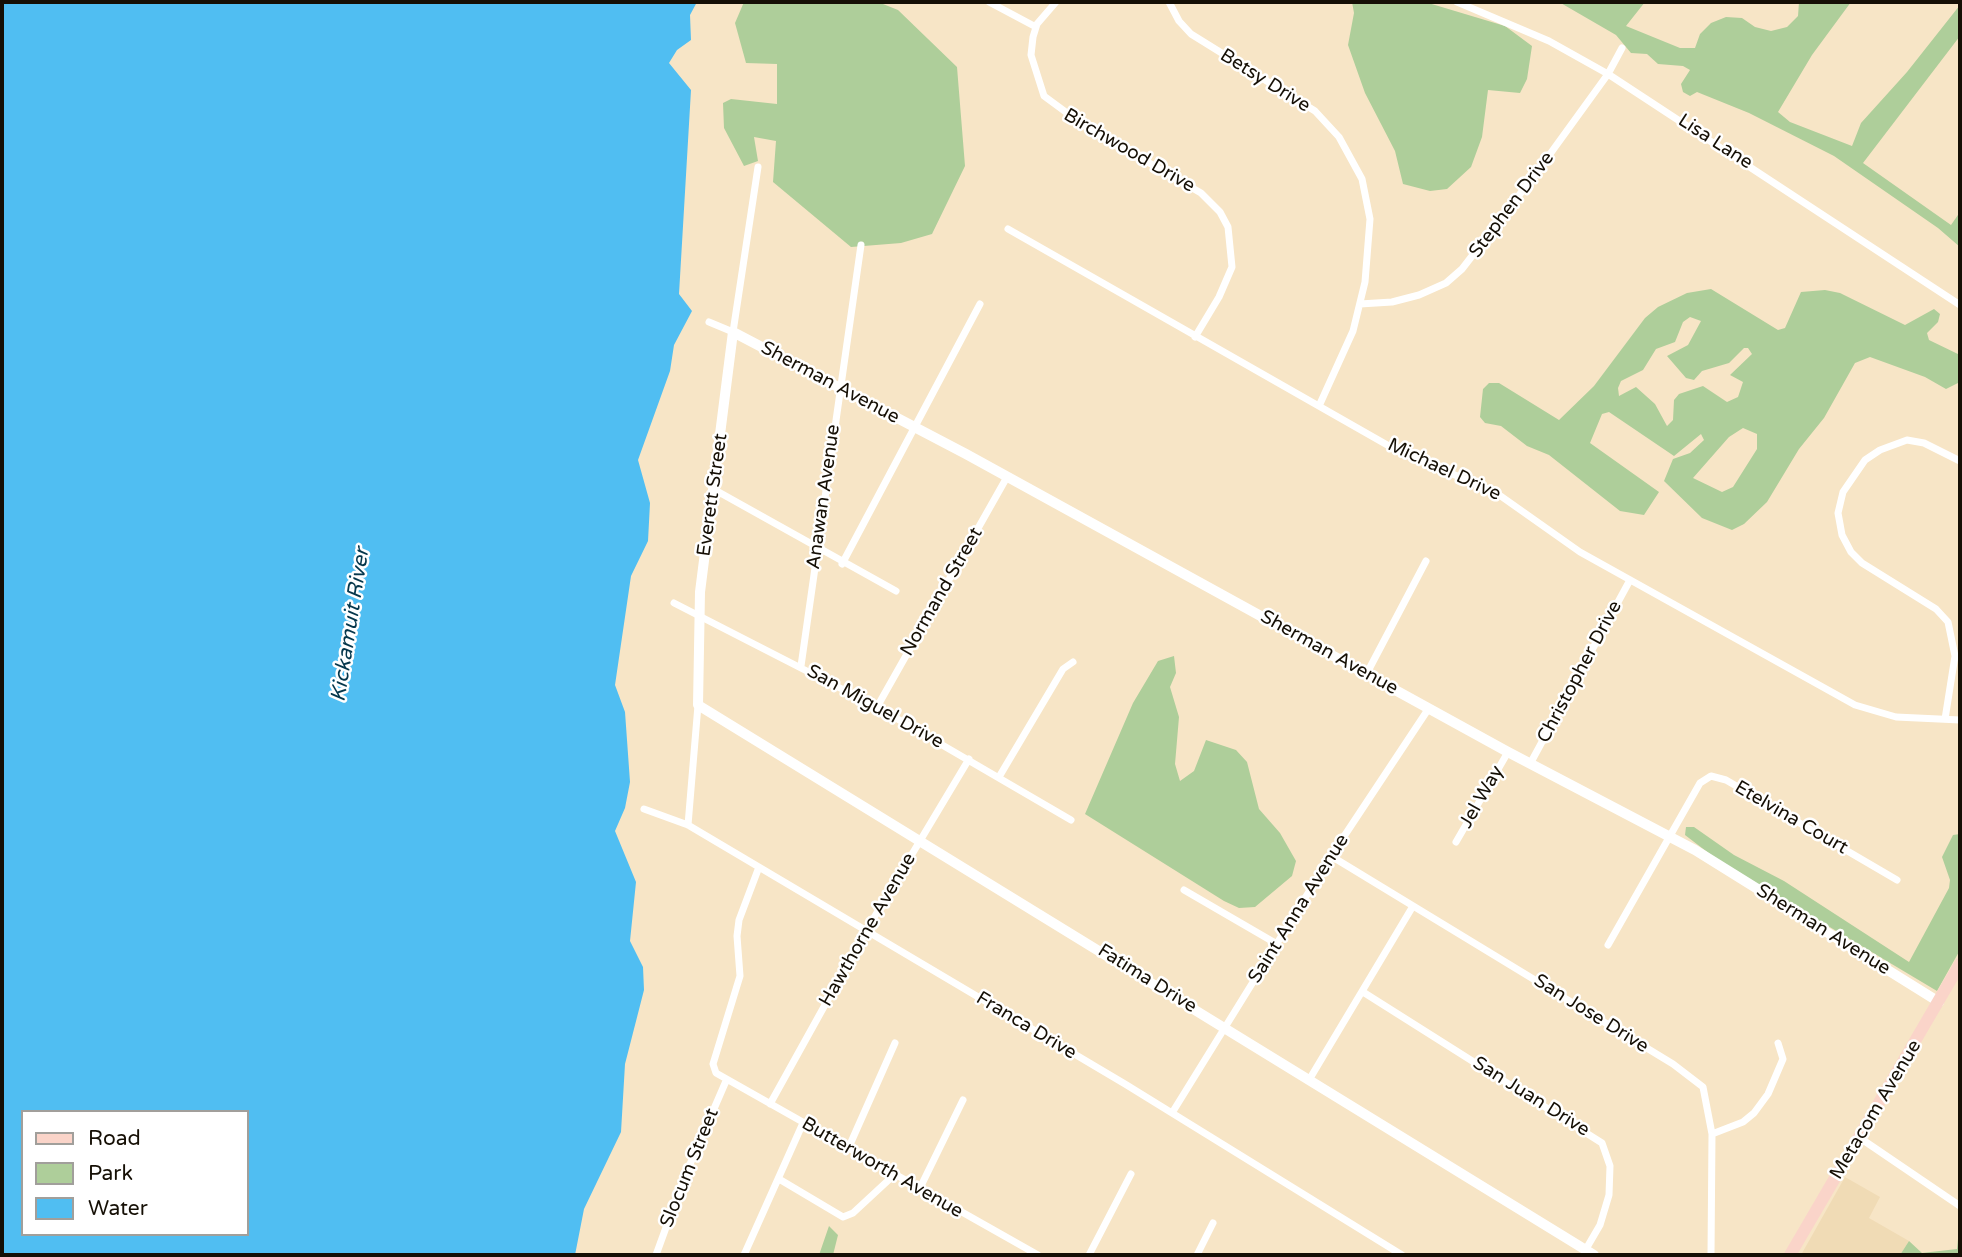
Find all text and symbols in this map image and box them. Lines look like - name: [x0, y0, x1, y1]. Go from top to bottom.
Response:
- street label: Betsy Drive: [1216, 44, 1314, 118]
- street label: Birchwood Drive: [1059, 104, 1199, 198]
- street label: Lisa Lane: [1673, 109, 1757, 175]
- street label: Stephen Drive: [1465, 148, 1559, 262]
- street label: Sherman Avenue: [757, 337, 903, 429]
- street label: Anawan Avenue: [803, 423, 845, 571]
- street label: Everett Street: [693, 432, 733, 558]
- street label: Michael Drive: [1384, 434, 1504, 506]
- street label: Normand Street: [896, 524, 988, 660]
- water label: Kickamuit River: [326, 546, 376, 704]
- street label: Christopher Drive: [1533, 597, 1627, 747]
- street label: Sherman Avenue: [1256, 606, 1402, 700]
- street label: San Miguel Drive: [803, 660, 947, 754]
- street label: Jel Way: [1455, 762, 1509, 832]
- street label: Etelvina Court: [1730, 776, 1852, 860]
- street label: Saint Anna Avenue: [1244, 830, 1354, 988]
- street label: Hawthorne Avenue: [815, 849, 921, 1011]
- street label: Sherman Avenue: [1752, 880, 1894, 980]
- street label: Fatima Drive: [1093, 940, 1201, 1018]
- street label: San Jose Drive: [1529, 970, 1653, 1058]
- street label: Franca Drive: [972, 987, 1080, 1065]
- street label: Metacom Avenue: [1825, 1036, 1927, 1184]
- street label: San Juan Drive: [1468, 1052, 1594, 1142]
- street label: Slocum Street: [656, 1105, 724, 1231]
- legend: [21, 1110, 248, 1236]
- street label: Butterworth Avenue: [797, 1112, 967, 1224]
- text: Road: [88, 1126, 141, 1151]
- text: Park: [88, 1161, 133, 1186]
- text: Water: [88, 1196, 148, 1221]

